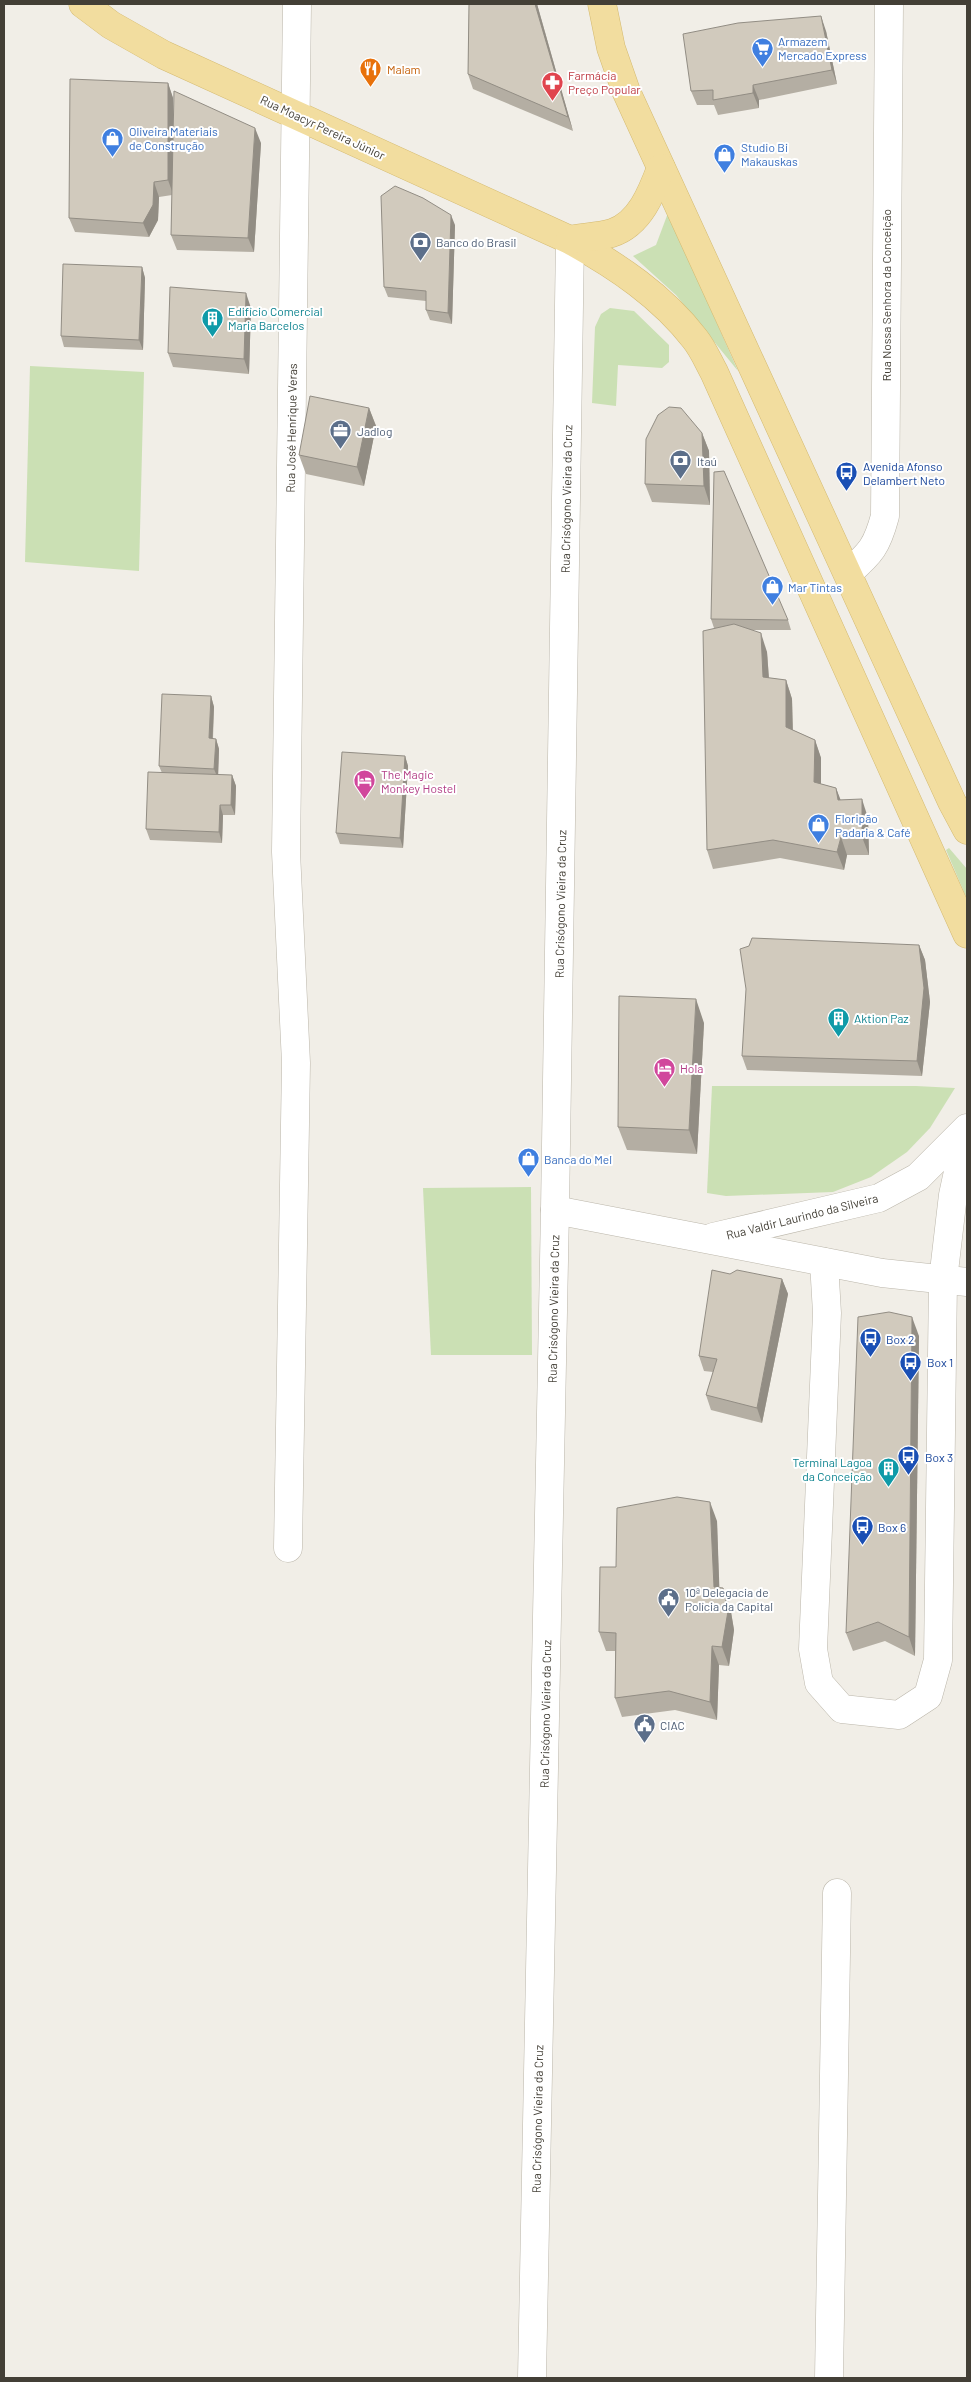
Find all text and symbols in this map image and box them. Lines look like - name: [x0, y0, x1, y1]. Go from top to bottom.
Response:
- place label: Armazem Mercado Express: [778, 34, 867, 62]
- supermarket icon: Armazem Mercado Express: [750, 36, 774, 67]
- restaurant icon: Malam: [359, 57, 383, 88]
- place label: Malam: [387, 62, 421, 76]
- place label: Farmácia Preço Popular: [568, 68, 641, 96]
- pharmacy icon: Farmácia Preço Popular: [540, 70, 564, 101]
- street label: Rua Moacyr Pereira Júnior: [259, 92, 388, 162]
- place label: Oliveira Materiais de Construção: [129, 124, 218, 152]
- shop icon: Oliveira Materiais de Construção: [101, 126, 125, 157]
- place label: Studio Bi Makauskas: [741, 140, 798, 168]
- shop icon: Studio Bi Makauskas: [713, 142, 737, 173]
- street label: Rua Nossa Senhora da Conceição: [879, 209, 893, 381]
- bank icon: Banco do Brasil: [408, 230, 432, 261]
- place label: Banco do Brasil: [436, 235, 516, 249]
- place label: Edifício Comercial Maria Barcelos: [228, 304, 322, 332]
- building icon: Edifício Comercial Maria Barcelos: [200, 306, 224, 337]
- street label: Rua José Henrique Veras: [283, 363, 299, 493]
- office icon: Jadlog: [329, 419, 353, 450]
- place label: Jadlog: [357, 424, 392, 438]
- street label: Rua Crisógono Vieira da Cruz: [558, 425, 574, 573]
- bank icon: Itaú: [669, 449, 693, 480]
- place label: Itaú: [697, 454, 717, 468]
- place label: Avenida Afonso Delambert Neto: [863, 459, 945, 487]
- bus stop icon: Avenida Afonso Delambert Neto: [835, 461, 859, 492]
- shop icon: Mar Tintas: [760, 575, 784, 606]
- place label: Mar Tintas: [788, 580, 842, 594]
- place label: The Magic Monkey Hostel: [381, 767, 456, 795]
- hotel icon: The Magic Monkey Hostel: [353, 769, 377, 800]
- place label: Floripão Padaria & Café: [835, 811, 911, 839]
- shop icon: Floripão Padaria & Café: [807, 813, 831, 844]
- street label: Rua Crisógono Vieira da Cruz: [552, 830, 568, 978]
- building icon: Aktion Paz: [826, 1006, 850, 1037]
- place label: Aktion Paz: [854, 1011, 909, 1025]
- hotel icon: Hola: [652, 1056, 676, 1087]
- place label: Hola: [680, 1061, 703, 1075]
- shop icon: Banca do Mel: [516, 1147, 540, 1178]
- place label: Banca do Mel: [544, 1152, 612, 1166]
- street label: Rua Valdir Laurindo da Silveira: [725, 1190, 879, 1242]
- street label: Rua Crisógono Vieira da Cruz: [545, 1235, 561, 1383]
- bus stop icon: Box 2: [858, 1327, 882, 1358]
- place label: Box 2: [886, 1332, 914, 1346]
- bus stop icon: Box 1: [899, 1350, 923, 1381]
- place label: Box 1: [927, 1355, 953, 1369]
- bus stop icon: Box 3: [897, 1445, 921, 1476]
- place label: Box 3: [925, 1450, 953, 1464]
- place label: Terminal Lagoa da Conceição: [792, 1455, 872, 1483]
- building icon: Terminal Lagoa da Conceição: [876, 1457, 900, 1488]
- bus stop icon: Box 6: [850, 1515, 874, 1546]
- place label: Box 6: [878, 1520, 906, 1534]
- place label: 10ª Delegacia de Polícia da Capital: [685, 1585, 773, 1613]
- public building icon: 10ª Delegacia de Polícia da Capital: [657, 1587, 681, 1618]
- street label: Rua Crisógono Vieira da Cruz: [537, 1640, 553, 1788]
- public building icon: CIAC: [632, 1713, 656, 1744]
- place label: CIAC: [660, 1718, 685, 1732]
- street label: Rua Crisógono Vieira da Cruz: [529, 2045, 545, 2193]

